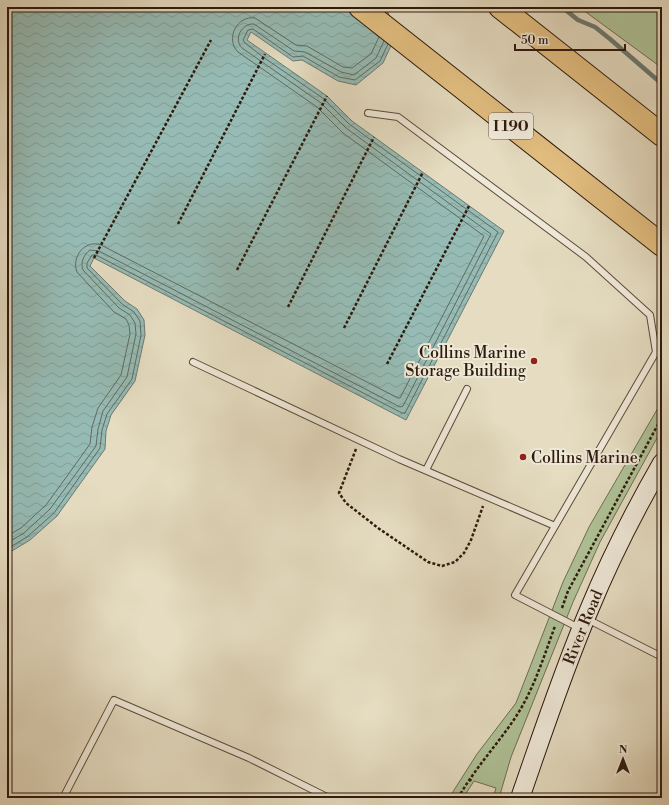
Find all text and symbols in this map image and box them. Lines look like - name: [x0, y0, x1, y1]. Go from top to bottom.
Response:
- scale bar: [515, 26, 625, 52]
- text: 50 m: [521, 33, 549, 48]
- road number: I 190: [489, 113, 533, 139]
- place label: Collins Marine Storage Building: [405, 343, 527, 381]
- marker: Collins Marine Storage Building: [529, 356, 539, 366]
- place label: Collins Marine: [531, 448, 638, 468]
- marker: Collins Marine: [518, 452, 528, 462]
- street label: River Road: [559, 587, 607, 668]
- north arrow: [603, 739, 643, 779]
- text: N: [619, 743, 628, 757]

